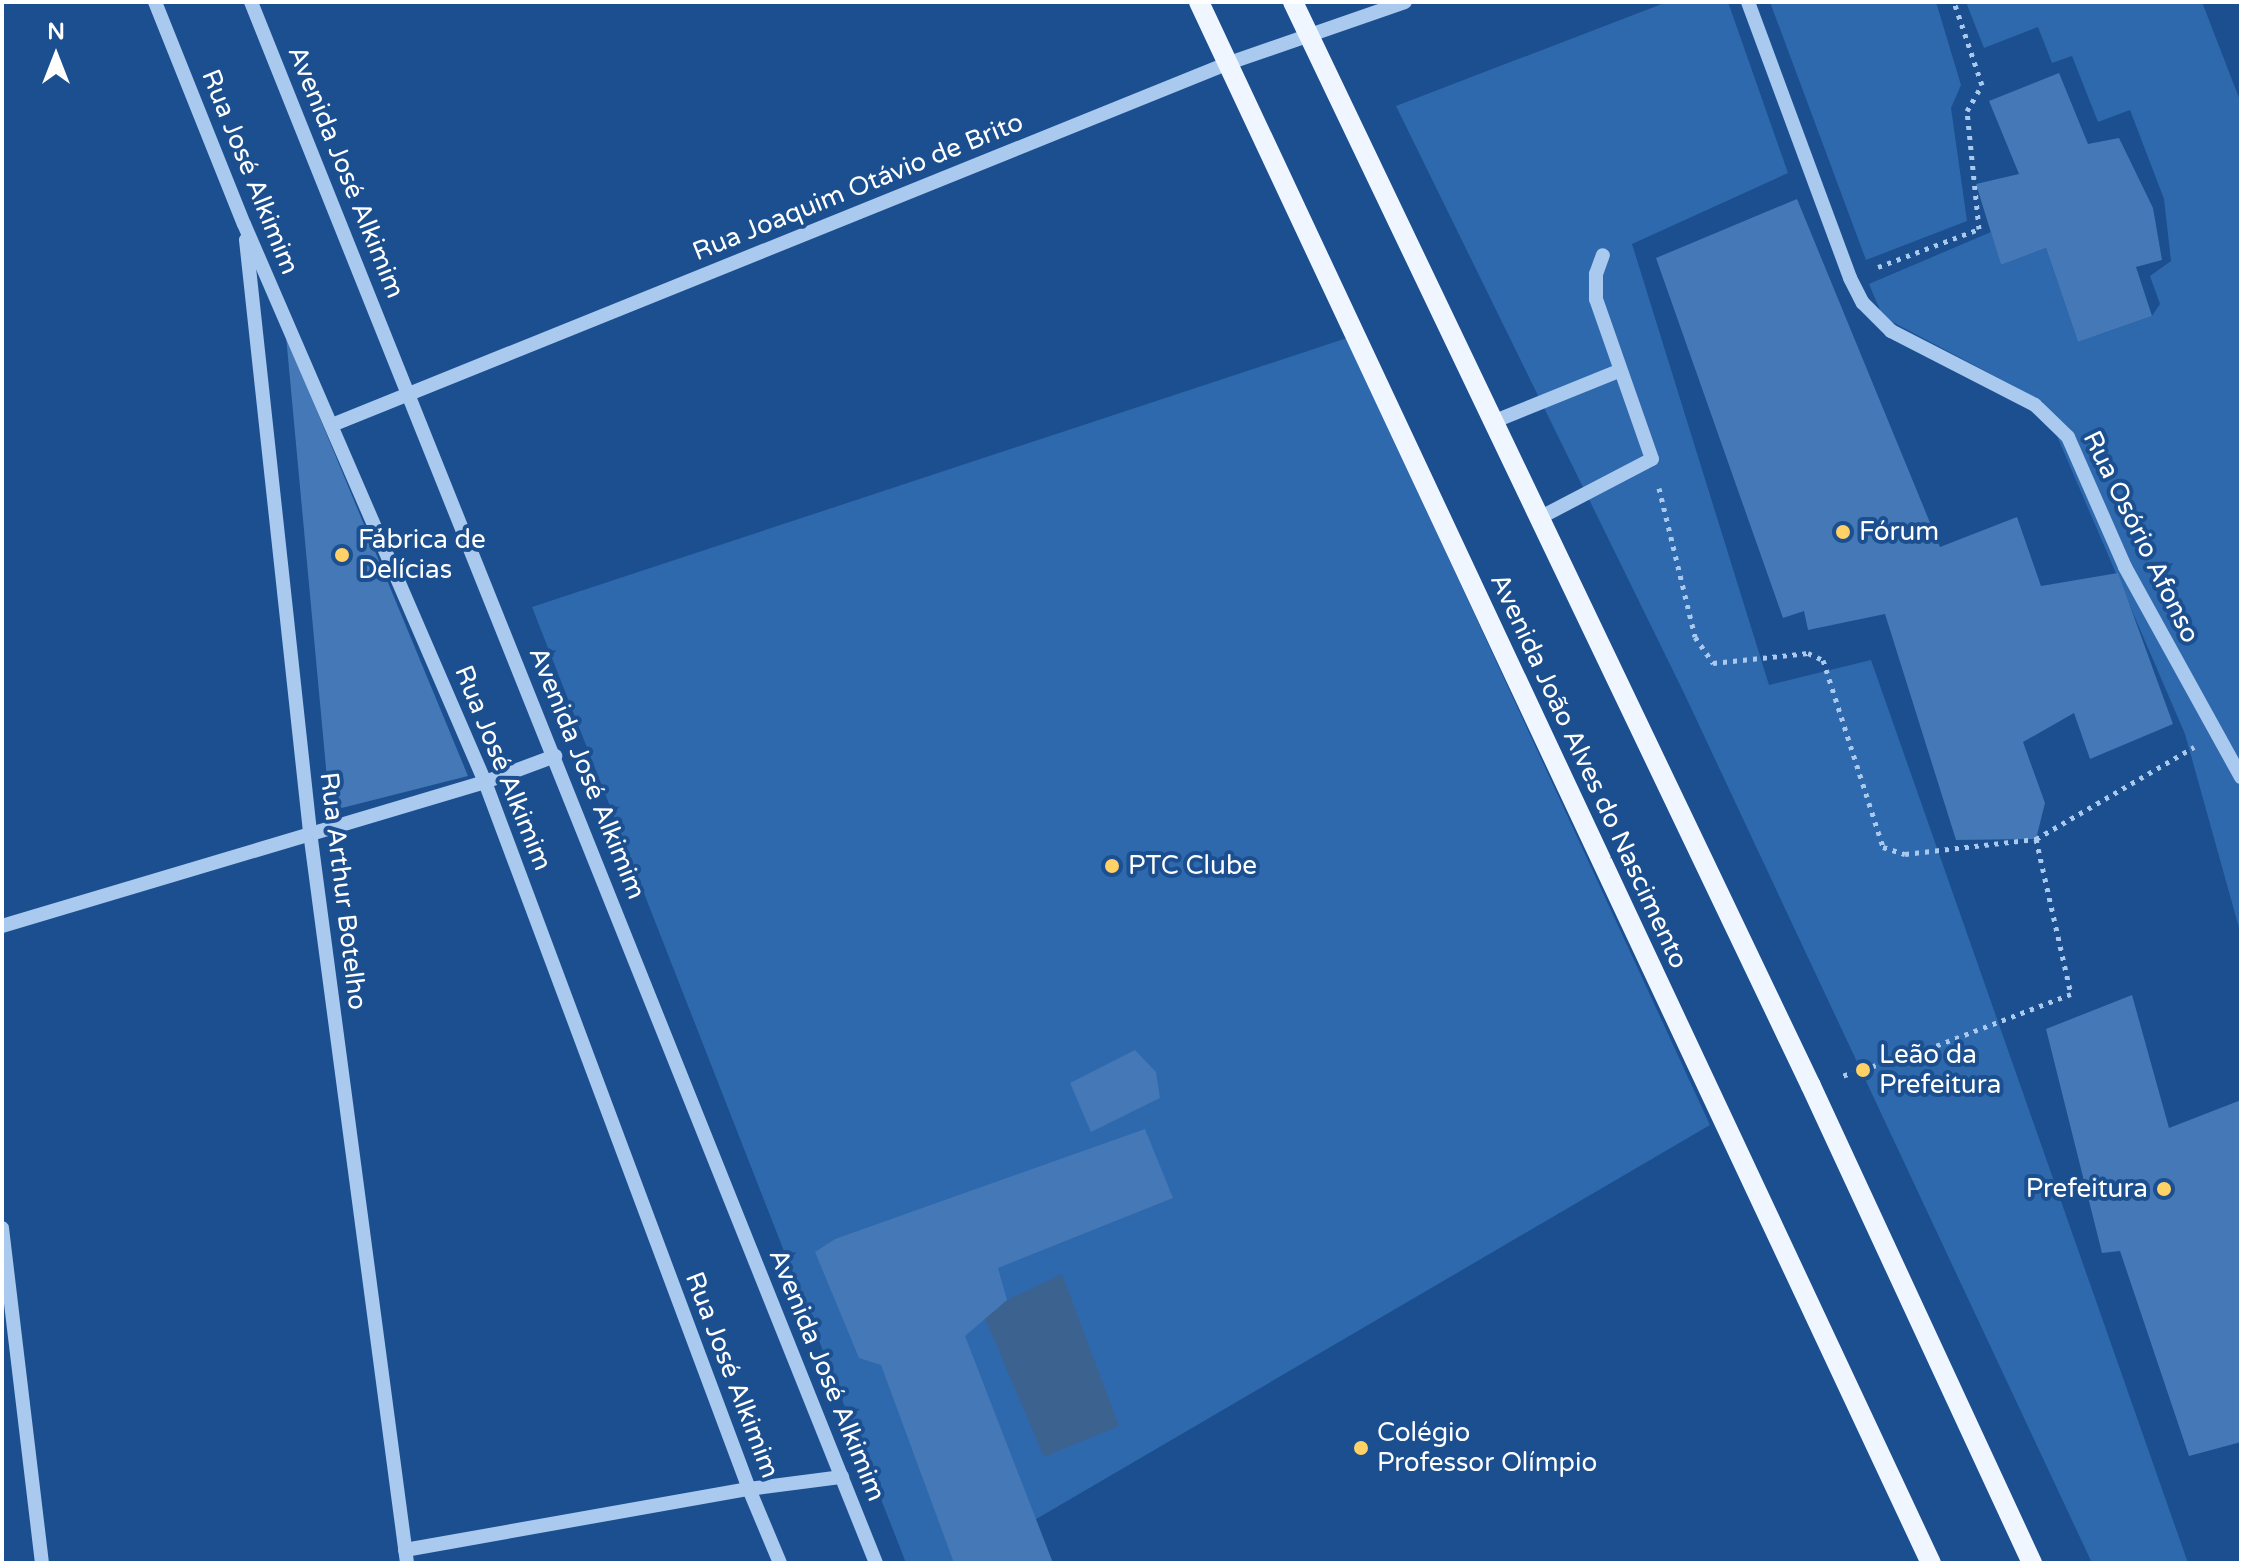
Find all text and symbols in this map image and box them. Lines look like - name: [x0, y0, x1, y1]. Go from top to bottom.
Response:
- north arrow: [16, 16, 96, 96]
- text: N: [47, 19, 65, 45]
- street label: Avenida José Alkimim: [281, 41, 411, 303]
- street label: Rua José Alkimim: [195, 65, 305, 279]
- street label: Rua Joaquim Otávio de Brito: [688, 106, 1028, 268]
- street label: Rua Osório Afonso: [2076, 426, 2206, 648]
- place label: Fórum: [1859, 516, 1939, 548]
- marker: Fórum: [1834, 523, 1852, 541]
- place label: Fábrica de Delícias: [358, 524, 486, 586]
- marker: Fábrica de Delícias: [333, 546, 351, 564]
- street label: Avenida João Alves do Nascimento: [1484, 569, 1694, 973]
- street label: Avenida José Alkimim: [522, 642, 652, 904]
- street label: Rua José Alkimim: [448, 661, 558, 875]
- street label: Rua Arthur Botelho: [313, 770, 373, 1012]
- place label: PTC Clube: [1128, 850, 1257, 882]
- marker: PTC Clube: [1103, 857, 1121, 875]
- place label: Leão da Prefeitura: [1879, 1039, 2001, 1100]
- marker: Leão da Prefeitura: [1854, 1061, 1872, 1079]
- place label: Prefeitura: [2026, 1173, 2148, 1205]
- marker: Prefeitura: [2155, 1180, 2173, 1198]
- street label: Avenida José Alkimim: [762, 1244, 892, 1506]
- street label: Rua José Alkimim: [678, 1268, 786, 1482]
- place label: Colégio Professor Olímpio: [1377, 1417, 1597, 1478]
- marker: Colégio Professor Olímpio: [1352, 1439, 1370, 1457]

